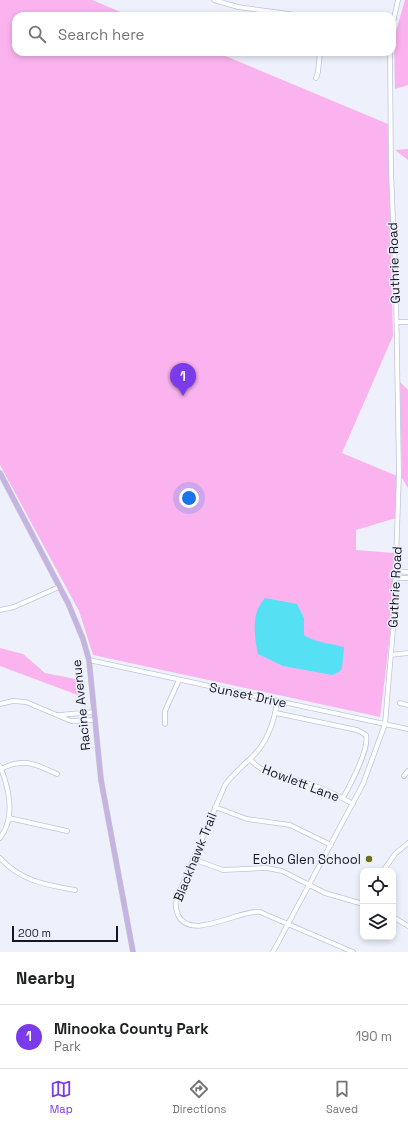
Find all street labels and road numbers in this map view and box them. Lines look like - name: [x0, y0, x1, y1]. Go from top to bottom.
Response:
- street label: Guthrie Road: [384, 222, 404, 304]
- street label: Guthrie Road: [384, 546, 406, 628]
- street label: Racine Avenue: [68, 659, 94, 751]
- street label: Sunset Drive: [208, 679, 288, 711]
- street label: Howlett Lane: [260, 760, 342, 806]
- street label: Blackhawk Trail: [169, 810, 221, 904]

